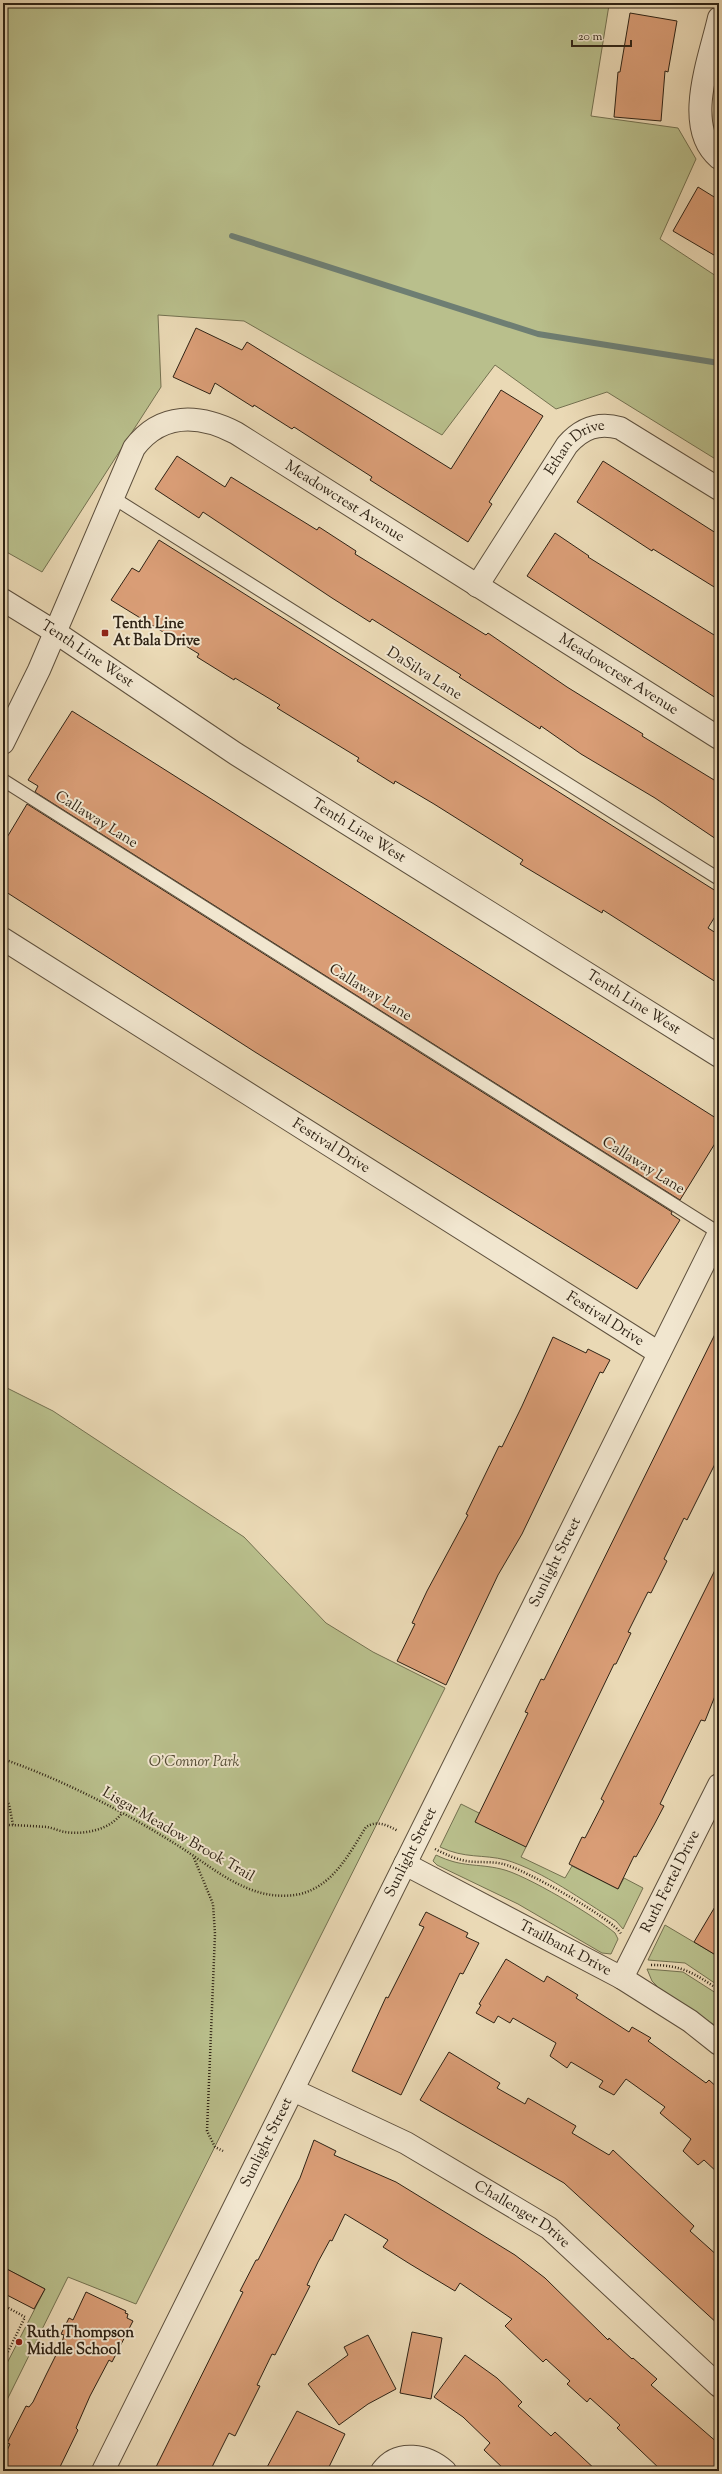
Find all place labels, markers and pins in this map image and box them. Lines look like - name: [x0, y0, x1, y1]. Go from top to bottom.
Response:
- place label: Tenth Line At Bala Drive: [113, 614, 200, 652]
- marker: Tenth Line At Bala Drive: [100, 628, 110, 638]
- place label: Ruth Thompson Middle School: [27, 2323, 134, 2361]
- marker: Ruth Thompson Middle School: [14, 2337, 24, 2347]

